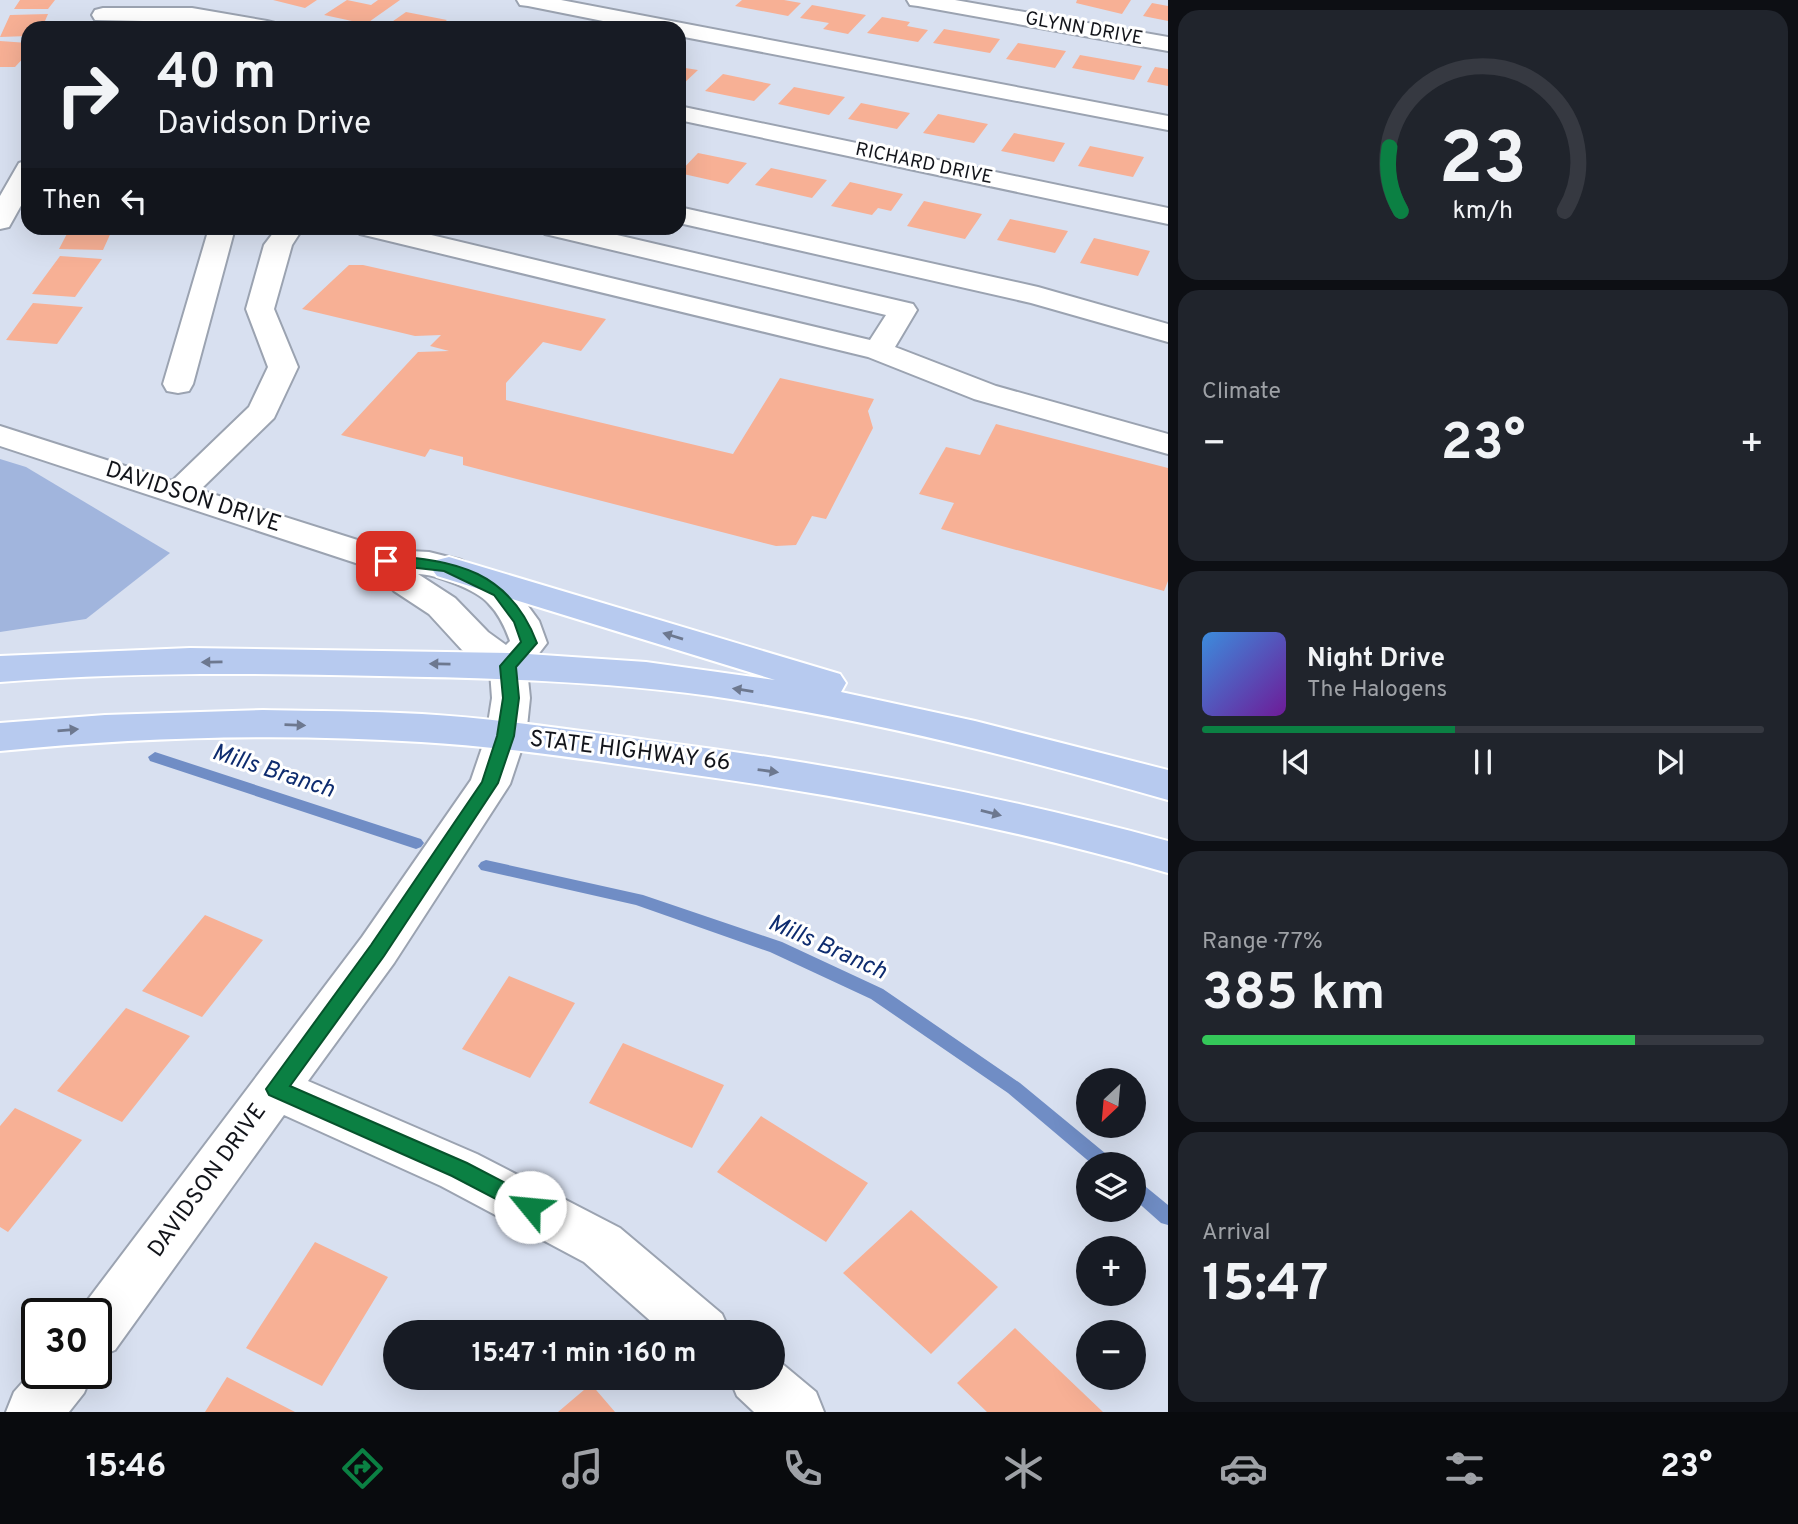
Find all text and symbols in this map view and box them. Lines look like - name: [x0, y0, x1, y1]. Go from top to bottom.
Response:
- street label: GLYNN DRIVE: [1023, 7, 1145, 51]
- text: 40 m: [157, 44, 276, 106]
- icon: right: [42, 49, 133, 140]
- text: Davidson Drive: [157, 105, 371, 145]
- text: 23: [1439, 118, 1527, 210]
- street label: RICHARD DRIVE: [853, 138, 995, 190]
- icon: left: [115, 182, 153, 220]
- text: Then: [42, 185, 101, 218]
- text: km/h: [1453, 196, 1513, 228]
- text: Climate: [1202, 378, 1281, 407]
- text: 23°: [1441, 412, 1525, 478]
- text: −: [1202, 421, 1227, 470]
- text: +: [1739, 421, 1764, 470]
- street label: DAVIDSON DRIVE: [101, 456, 285, 540]
- pin: [356, 531, 416, 591]
- icon: arrive: [367, 542, 405, 580]
- one-way arrow: [662, 631, 683, 641]
- text: Night Drive: [1307, 643, 1445, 676]
- one-way arrow: [201, 656, 223, 667]
- one-way arrow: [428, 659, 450, 670]
- text: The Halogens: [1307, 676, 1447, 705]
- one-way arrow: [732, 684, 754, 695]
- one-way arrow: [285, 719, 307, 731]
- one-way arrow: [57, 724, 79, 735]
- street label: STATE HIGHWAY 66: [528, 725, 732, 779]
- water label: Mills Branch: [208, 738, 338, 806]
- icon: previous: [1277, 743, 1315, 781]
- icon: pause: [1464, 743, 1502, 781]
- icon: next: [1651, 743, 1689, 781]
- one-way arrow: [757, 765, 779, 776]
- one-way arrow: [980, 807, 1002, 818]
- water label: Mills Branch: [763, 909, 891, 987]
- text: Range · 77%: [1202, 928, 1323, 957]
- text: 385 km: [1202, 962, 1385, 1028]
- north arrow: [1076, 1068, 1146, 1138]
- map controls: [1076, 1068, 1146, 1390]
- street label: DAVIDSON DRIVE: [142, 1098, 274, 1264]
- button: layers: [1076, 1152, 1146, 1222]
- position arrow: [493, 1170, 567, 1244]
- text: Arrival: [1202, 1219, 1271, 1248]
- button: +: [1076, 1236, 1146, 1306]
- text: 15:47: [1202, 1253, 1329, 1319]
- speed limit sign: 30: [21, 1298, 112, 1389]
- button: −: [1076, 1320, 1146, 1390]
- text: 15:47 · 1 min · 160 m: [472, 1338, 696, 1371]
- icon: directions: [338, 1444, 387, 1493]
- icon: music: [558, 1444, 607, 1493]
- icon: phone: [778, 1444, 827, 1493]
- icon: climate: [999, 1444, 1048, 1493]
- icon: car: [1219, 1444, 1268, 1493]
- icon: filters: [1440, 1444, 1489, 1493]
- text: 15:46: [86, 1448, 166, 1488]
- text: 23°: [1660, 1448, 1712, 1488]

